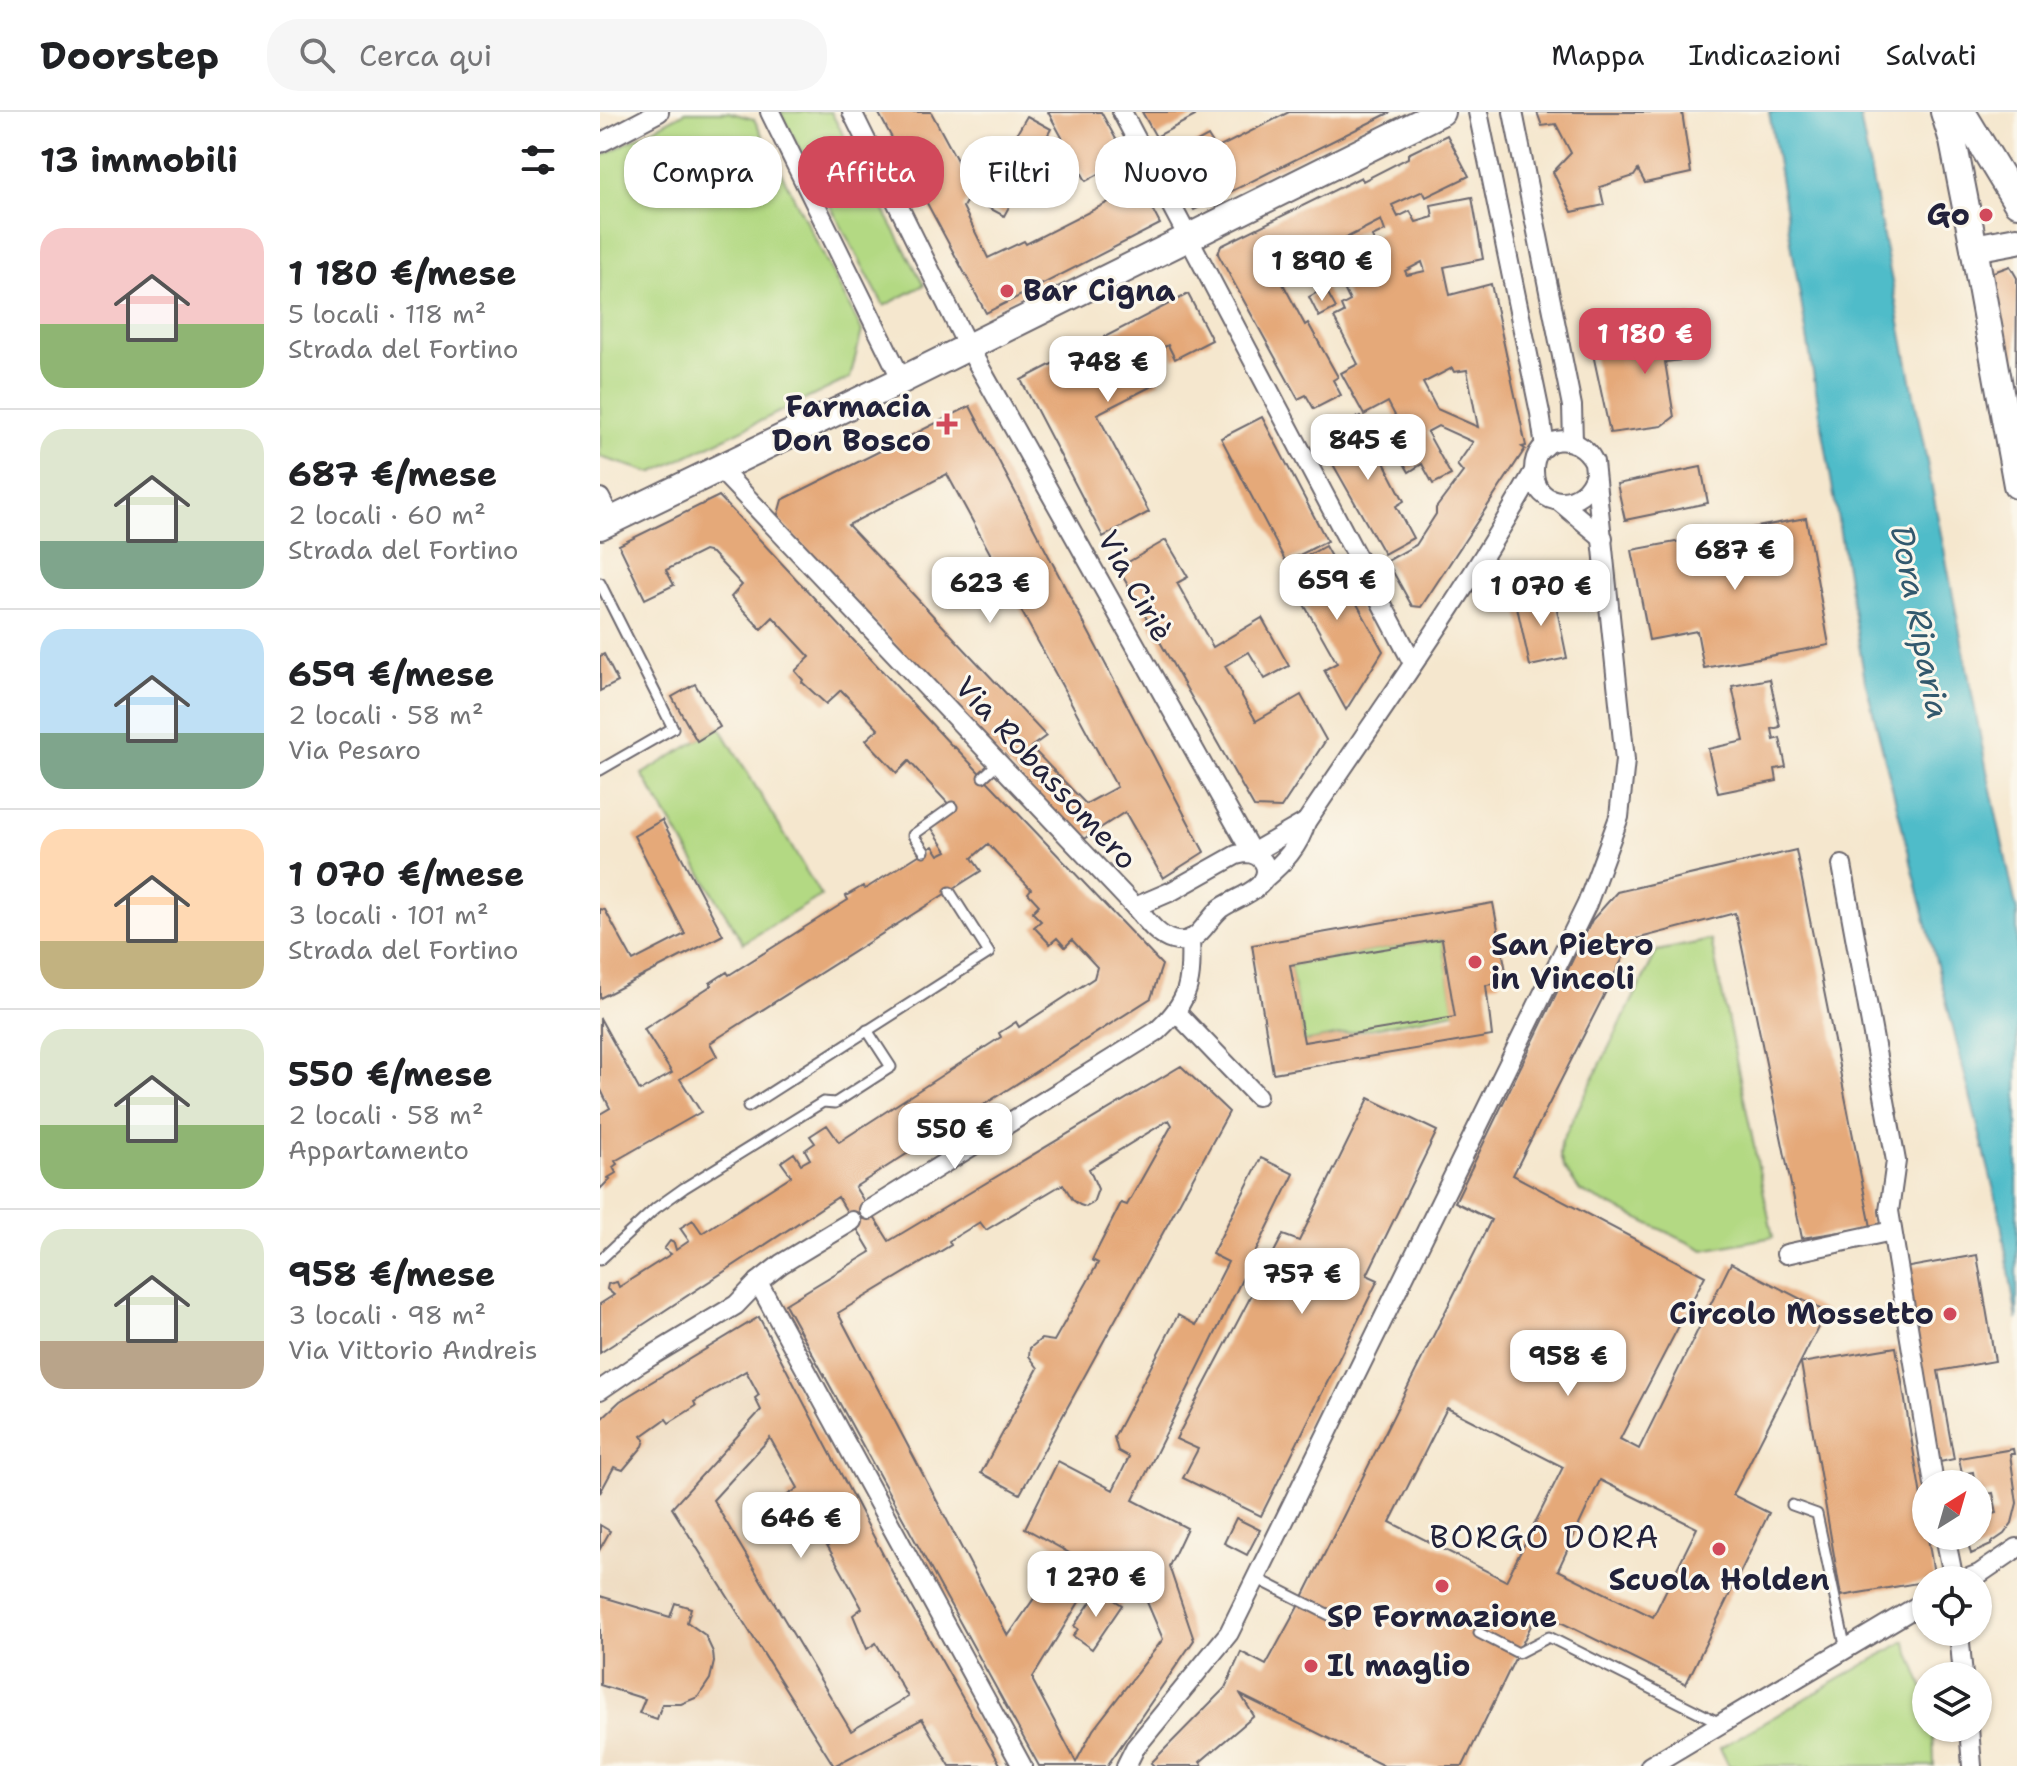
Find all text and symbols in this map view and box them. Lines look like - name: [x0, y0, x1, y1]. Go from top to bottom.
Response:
- search box: [267, 19, 827, 91]
- text: Doorstep: [40, 30, 219, 81]
- icon: search: [295, 33, 339, 77]
- text: Cerca qui: [359, 35, 492, 76]
- text: Mappa: [1551, 36, 1644, 74]
- text: Indicazioni: [1688, 36, 1842, 74]
- text: Salvati: [1886, 36, 1977, 74]
- chip: Compra: [624, 136, 782, 208]
- chip: Affitta: [798, 136, 944, 208]
- chip: Filtri: [960, 136, 1079, 208]
- chip: Nuovo: [1095, 136, 1236, 208]
- text: 13 immobili: [40, 137, 238, 183]
- icon: filters: [516, 138, 560, 182]
- place label: Go: [1926, 194, 1970, 235]
- marker: Go: [1977, 206, 1995, 224]
- pin: 1 890 €: [1248, 235, 1396, 303]
- text: 1 890 €: [1271, 243, 1373, 278]
- text: 1 180 €/mese: [288, 250, 517, 296]
- icon: home: [104, 260, 200, 356]
- place label: Bar Cigna: [1023, 270, 1176, 311]
- marker: Bar Cigna: [998, 282, 1016, 300]
- text: 5 locali · 118 m²: [288, 296, 487, 331]
- pin: 1 180 €: [1571, 308, 1719, 376]
- text: 1 180 €: [1597, 316, 1693, 351]
- text: Strada del Fortino: [288, 331, 519, 366]
- pin: 748 €: [1052, 336, 1164, 404]
- text: 748 €: [1067, 344, 1149, 379]
- place label: Farmacia Don Bosco: [772, 386, 932, 461]
- pin: 845 €: [1312, 414, 1424, 482]
- marker: Farmacia Don Bosco: [938, 415, 956, 433]
- text: 845 €: [1329, 422, 1407, 457]
- text: 687 €/mese: [288, 451, 497, 497]
- icon: home: [104, 461, 200, 557]
- text: 2 locali · 60 m²: [288, 497, 486, 532]
- water label: Dora Riparia: [1881, 521, 1960, 722]
- street label: Via Ciriè: [1088, 523, 1183, 649]
- pin: 687 €: [1679, 524, 1791, 592]
- text: Strada del Fortino: [288, 532, 519, 567]
- text: 687 €: [1694, 532, 1776, 567]
- pin: 659 €: [1281, 554, 1393, 622]
- pin: 623 €: [934, 557, 1046, 625]
- pin: 1 070 €: [1467, 560, 1615, 628]
- text: 659 €: [1298, 562, 1376, 597]
- text: 623 €: [950, 565, 1030, 600]
- text: 1 070 €: [1490, 568, 1592, 603]
- text: 659 €/mese: [288, 651, 494, 697]
- icon: home: [104, 661, 200, 757]
- street label: Via Robassomero: [946, 667, 1147, 878]
- text: 2 locali · 58 m²: [288, 697, 484, 732]
- text: Via Pesaro: [288, 732, 421, 767]
- text: 1 070 €/mese: [288, 851, 524, 897]
- icon: home: [104, 861, 200, 957]
- text: 3 locali · 101 m²: [288, 897, 489, 932]
- place label: San Pietro in Vincoli: [1491, 924, 1654, 999]
- text: Strada del Fortino: [288, 932, 519, 967]
- marker: San Pietro in Vincoli: [1466, 953, 1484, 971]
- text: 550 €/mese: [288, 1051, 493, 1097]
- icon: home: [104, 1061, 200, 1157]
- text: 2 locali · 58 m²: [288, 1097, 484, 1132]
- pin: 550 €: [899, 1103, 1011, 1171]
- text: 550 €: [916, 1111, 994, 1146]
- text: Appartamento: [288, 1132, 469, 1167]
- pin: 757 €: [1246, 1248, 1358, 1316]
- text: 958 €/mese: [288, 1251, 495, 1297]
- text: 757 €: [1263, 1256, 1341, 1291]
- icon: home: [104, 1261, 200, 1357]
- place label: Circolo Mossetto: [1669, 1293, 1934, 1334]
- text: 3 locali · 98 m²: [288, 1297, 486, 1332]
- marker: Circolo Mossetto: [1941, 1305, 1959, 1323]
- pin: 958 €: [1512, 1330, 1624, 1398]
- text: Via Vittorio Andreis: [288, 1332, 538, 1367]
- text: 958 €: [1528, 1338, 1608, 1373]
- north arrow: [1912, 1470, 1992, 1550]
- map controls: [1912, 1470, 1992, 1742]
- pin: 646 €: [745, 1492, 857, 1560]
- text: 646 €: [760, 1500, 842, 1535]
- district label: BORGO DORA: [1430, 1515, 1660, 1558]
- marker: Scuola Holden: [1710, 1540, 1728, 1558]
- pin: 1 270 €: [1022, 1551, 1170, 1619]
- text: 1 270 €: [1045, 1559, 1147, 1594]
- place label: Scuola Holden: [1608, 1559, 1830, 1600]
- button: locate: [1912, 1566, 1992, 1646]
- marker: SP Formazione: [1433, 1577, 1451, 1595]
- place label: SP Formazione: [1327, 1596, 1557, 1637]
- place label: Il maglio: [1327, 1645, 1471, 1686]
- marker: Il maglio: [1302, 1657, 1320, 1675]
- button: layers: [1912, 1662, 1992, 1742]

